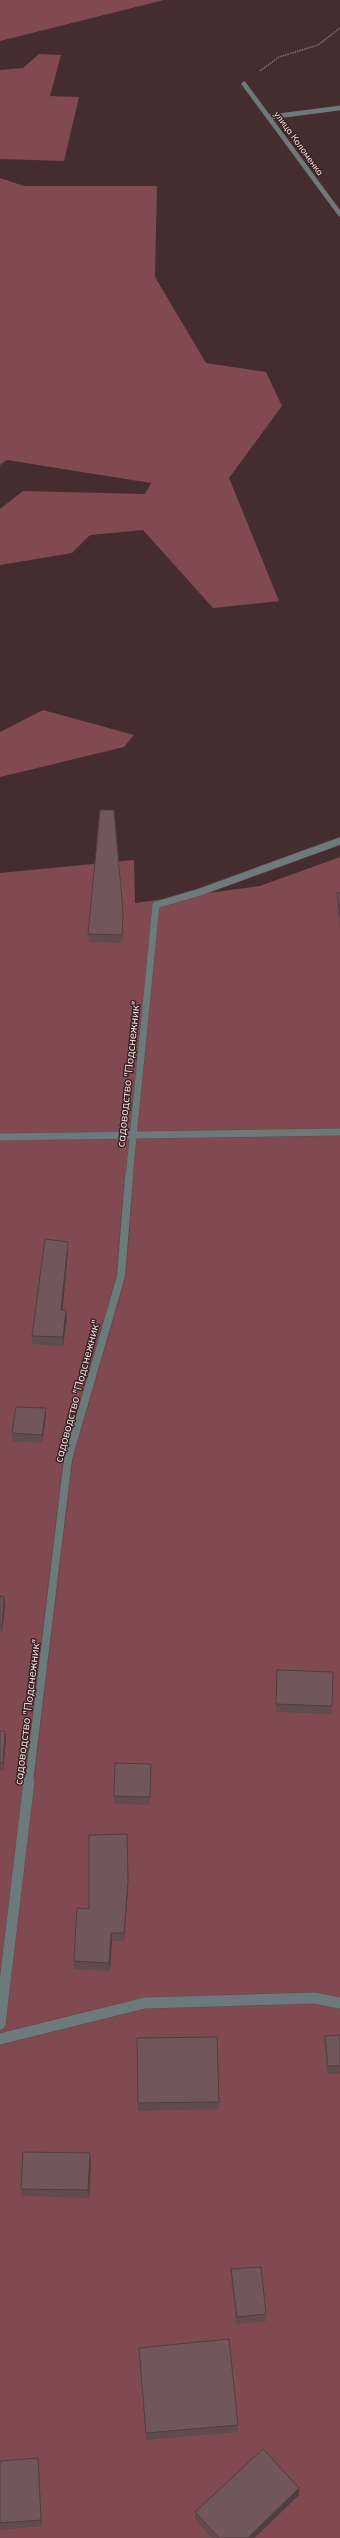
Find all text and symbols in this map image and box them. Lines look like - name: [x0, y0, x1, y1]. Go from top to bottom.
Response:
- street label: улица Коломенка: [271, 109, 326, 178]
- street label: садоводство "Подснежник": [113, 1000, 143, 1148]
- street label: садоводство "Подснежник": [51, 1318, 103, 1464]
- street label: садоводство "Подснежник": [11, 1638, 43, 1786]

